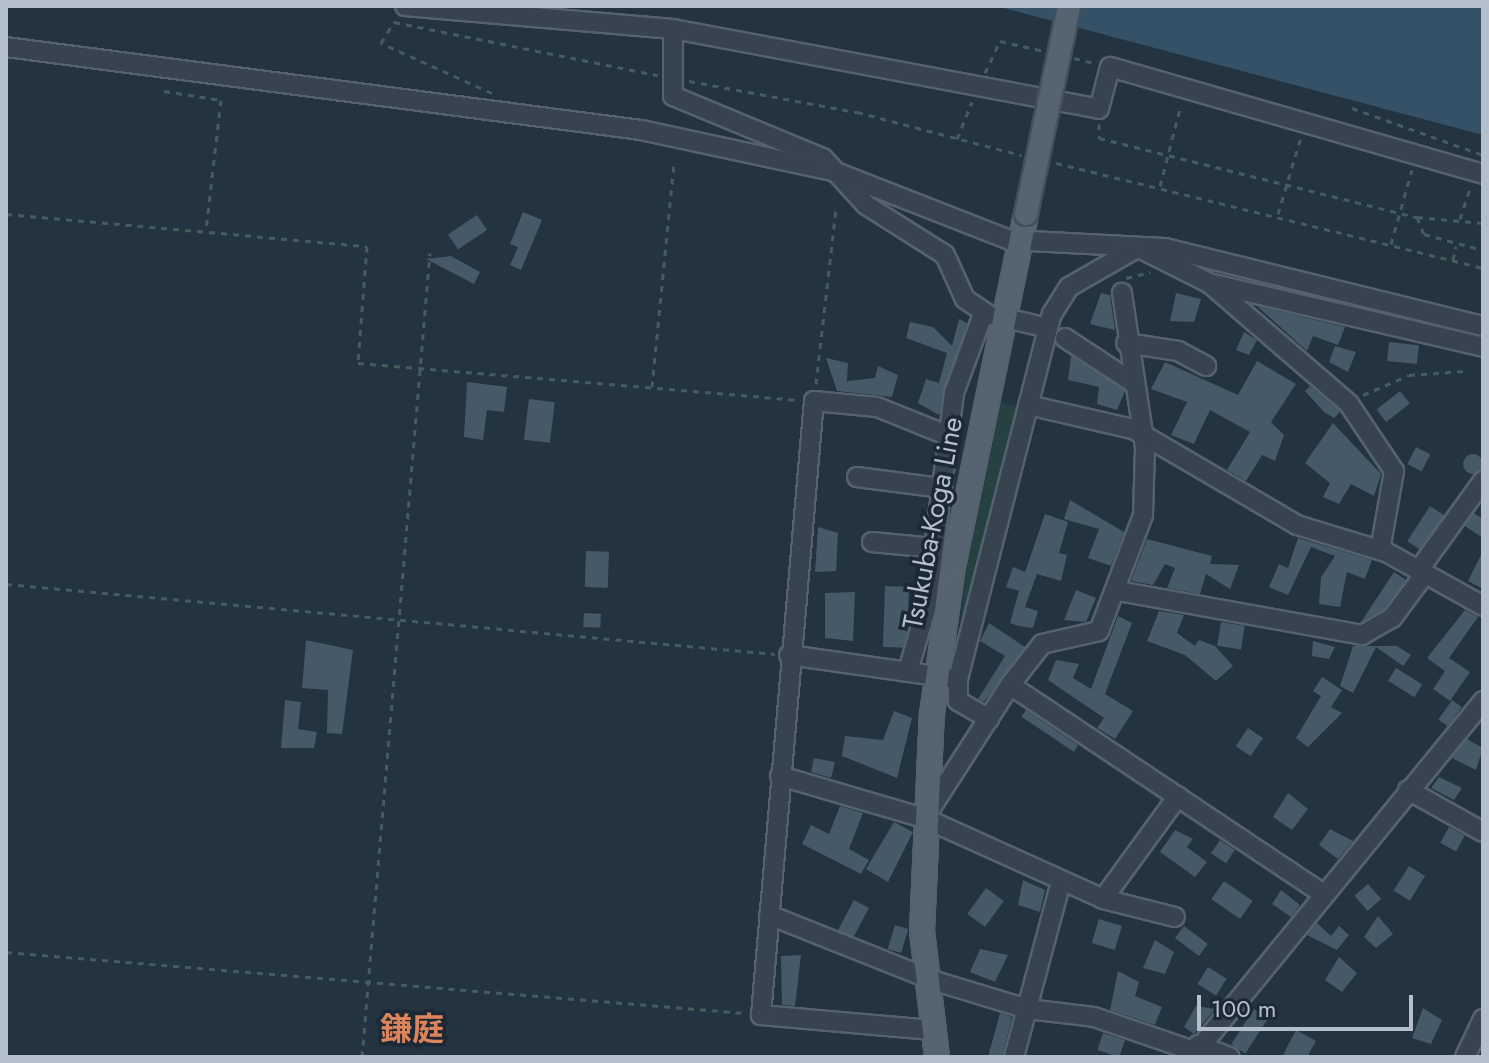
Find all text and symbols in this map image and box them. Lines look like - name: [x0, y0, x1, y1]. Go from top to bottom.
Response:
- street label: Tsukuba-Koga Line: [896, 414, 970, 632]
- scale bar: [1201, 979, 1417, 1029]
- text: 100 m: [1211, 991, 1277, 1026]
- district label: 鎌庭: [380, 1010, 444, 1048]

